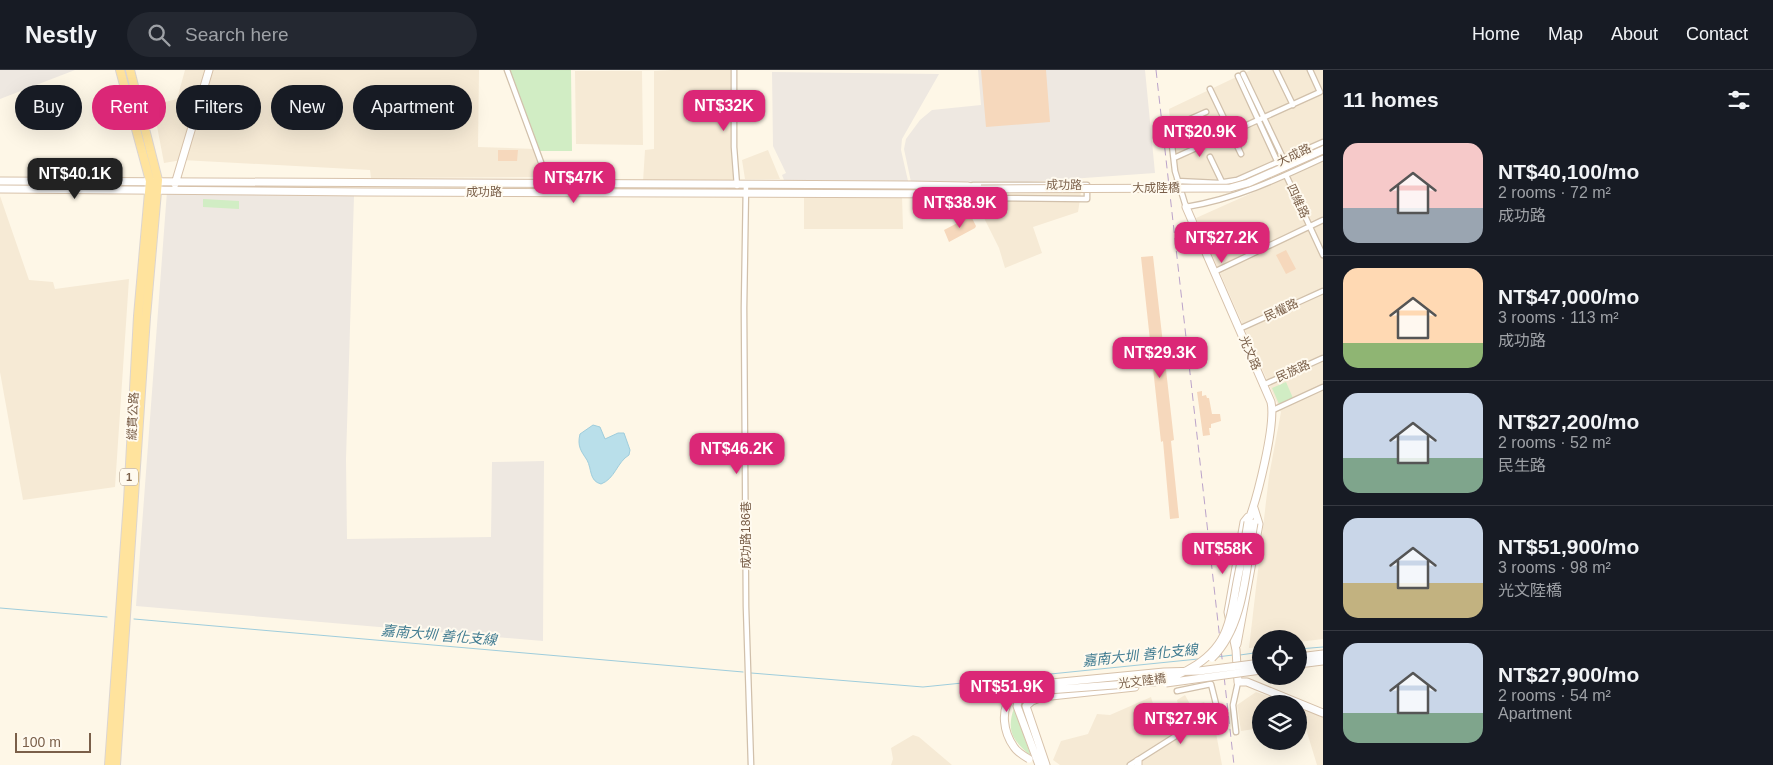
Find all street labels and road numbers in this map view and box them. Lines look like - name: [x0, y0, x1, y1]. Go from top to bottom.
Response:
- street label: 大成路: [1275, 141, 1313, 169]
- street label: 成功路: [1046, 178, 1082, 192]
- street label: 大成陸橋: [1132, 181, 1180, 195]
- street label: 四維路: [1284, 182, 1312, 220]
- street label: 成功路: [466, 185, 502, 199]
- street label: 民權路: [1262, 296, 1300, 324]
- street label: 光文路: [1237, 334, 1263, 372]
- street label: 民族路: [1274, 357, 1312, 385]
- street label: 縱貫公路: [125, 392, 141, 440]
- road number: 1: [120, 468, 138, 486]
- street label: 成功路186巷: [739, 501, 753, 569]
- street label: 光文陸橋: [1117, 671, 1167, 691]

